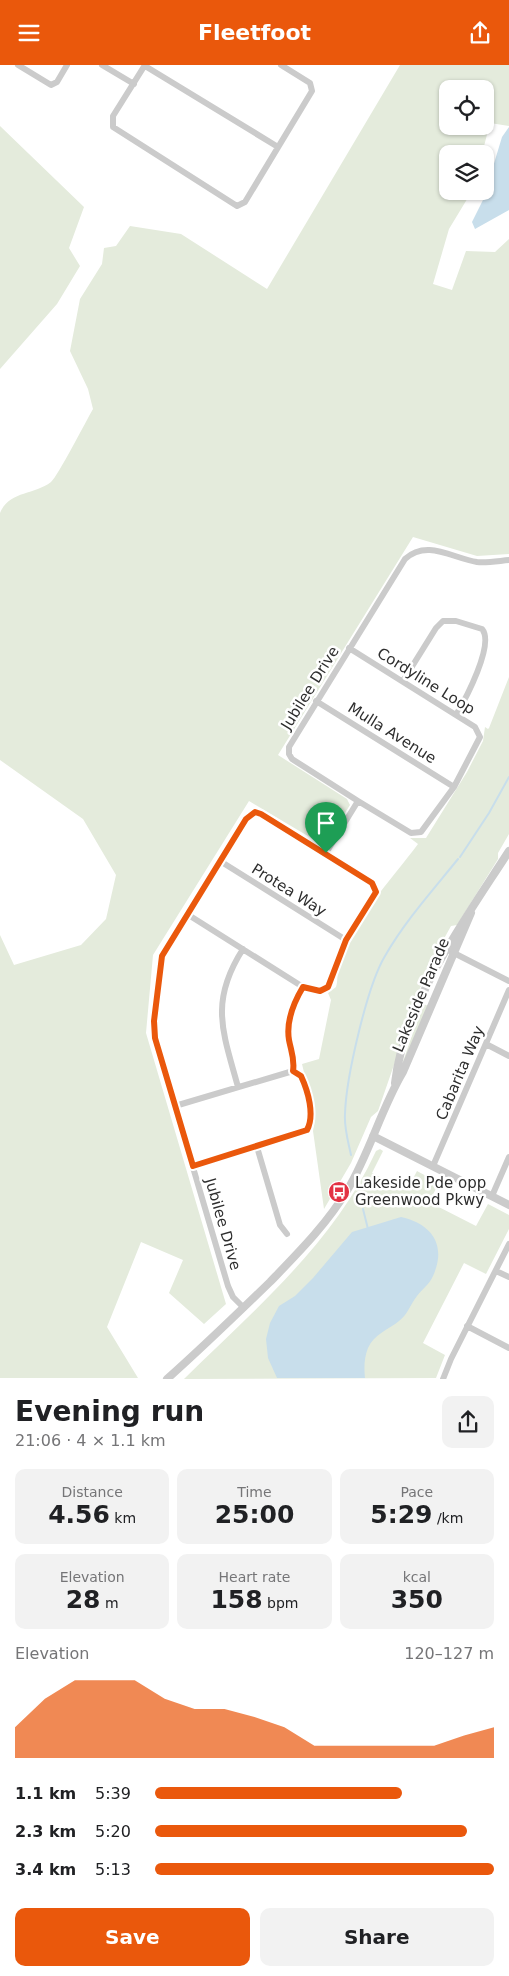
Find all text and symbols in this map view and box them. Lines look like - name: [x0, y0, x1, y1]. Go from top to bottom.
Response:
- icon: menu: [15, 19, 43, 47]
- icon: share: [466, 19, 494, 47]
- text: Fleetfoot: [198, 20, 311, 45]
- map controls: [439, 80, 494, 200]
- button: locate: [439, 80, 494, 135]
- button: layers: [439, 145, 494, 200]
- street label: Jubilee Drive: [277, 643, 343, 734]
- street label: Cordyline Loop: [374, 644, 478, 718]
- street label: Mulla Avenue: [345, 699, 439, 767]
- pin: [305, 802, 347, 853]
- icon: arrive: [312, 809, 340, 837]
- street label: Protea Way: [248, 860, 330, 920]
- street label: Lakeside Parade: [389, 935, 453, 1055]
- street label: Cabarita Way: [432, 1023, 488, 1123]
- place label: Lakeside Pde opp Greenwood Pkwy: [355, 1174, 486, 1209]
- street label: Jubilee Drive: [201, 1175, 245, 1272]
- bus stop icon: Lakeside Pde opp Greenwood Pkwy: [327, 1180, 351, 1204]
- text: Evening run: [15, 1395, 204, 1428]
- button: share: [442, 1396, 494, 1448]
- text: 21:06 · 4 × 1.1 km: [15, 1431, 166, 1450]
- text: Distance: [62, 1484, 123, 1500]
- text: Time: [237, 1484, 272, 1500]
- text: Pace: [400, 1484, 433, 1500]
- text: 4.56: [48, 1500, 110, 1529]
- text: 25:00: [215, 1500, 294, 1529]
- text: 5:29: [370, 1500, 432, 1529]
- text: km: [110, 1510, 136, 1526]
- text: /km: [432, 1510, 463, 1526]
- text: Elevation: [60, 1569, 125, 1585]
- text: Heart rate: [219, 1569, 290, 1585]
- text: kcal: [403, 1569, 431, 1585]
- text: 28: [66, 1585, 101, 1614]
- text: 158: [210, 1585, 263, 1614]
- text: 350: [391, 1585, 443, 1614]
- text: m: [101, 1595, 119, 1611]
- text: bpm: [263, 1595, 299, 1611]
- text: Elevation: [15, 1644, 89, 1663]
- text: 120–127 m: [404, 1644, 494, 1663]
- text: 1.1 km: [15, 1784, 76, 1803]
- text: 5:39: [95, 1784, 131, 1803]
- text: 2.3 km: [15, 1822, 76, 1841]
- text: 5:20: [95, 1822, 131, 1841]
- text: 3.4 km: [15, 1860, 76, 1879]
- text: 5:13: [95, 1860, 131, 1879]
- button: Save: [15, 1908, 250, 1966]
- button: Share: [260, 1908, 494, 1966]

